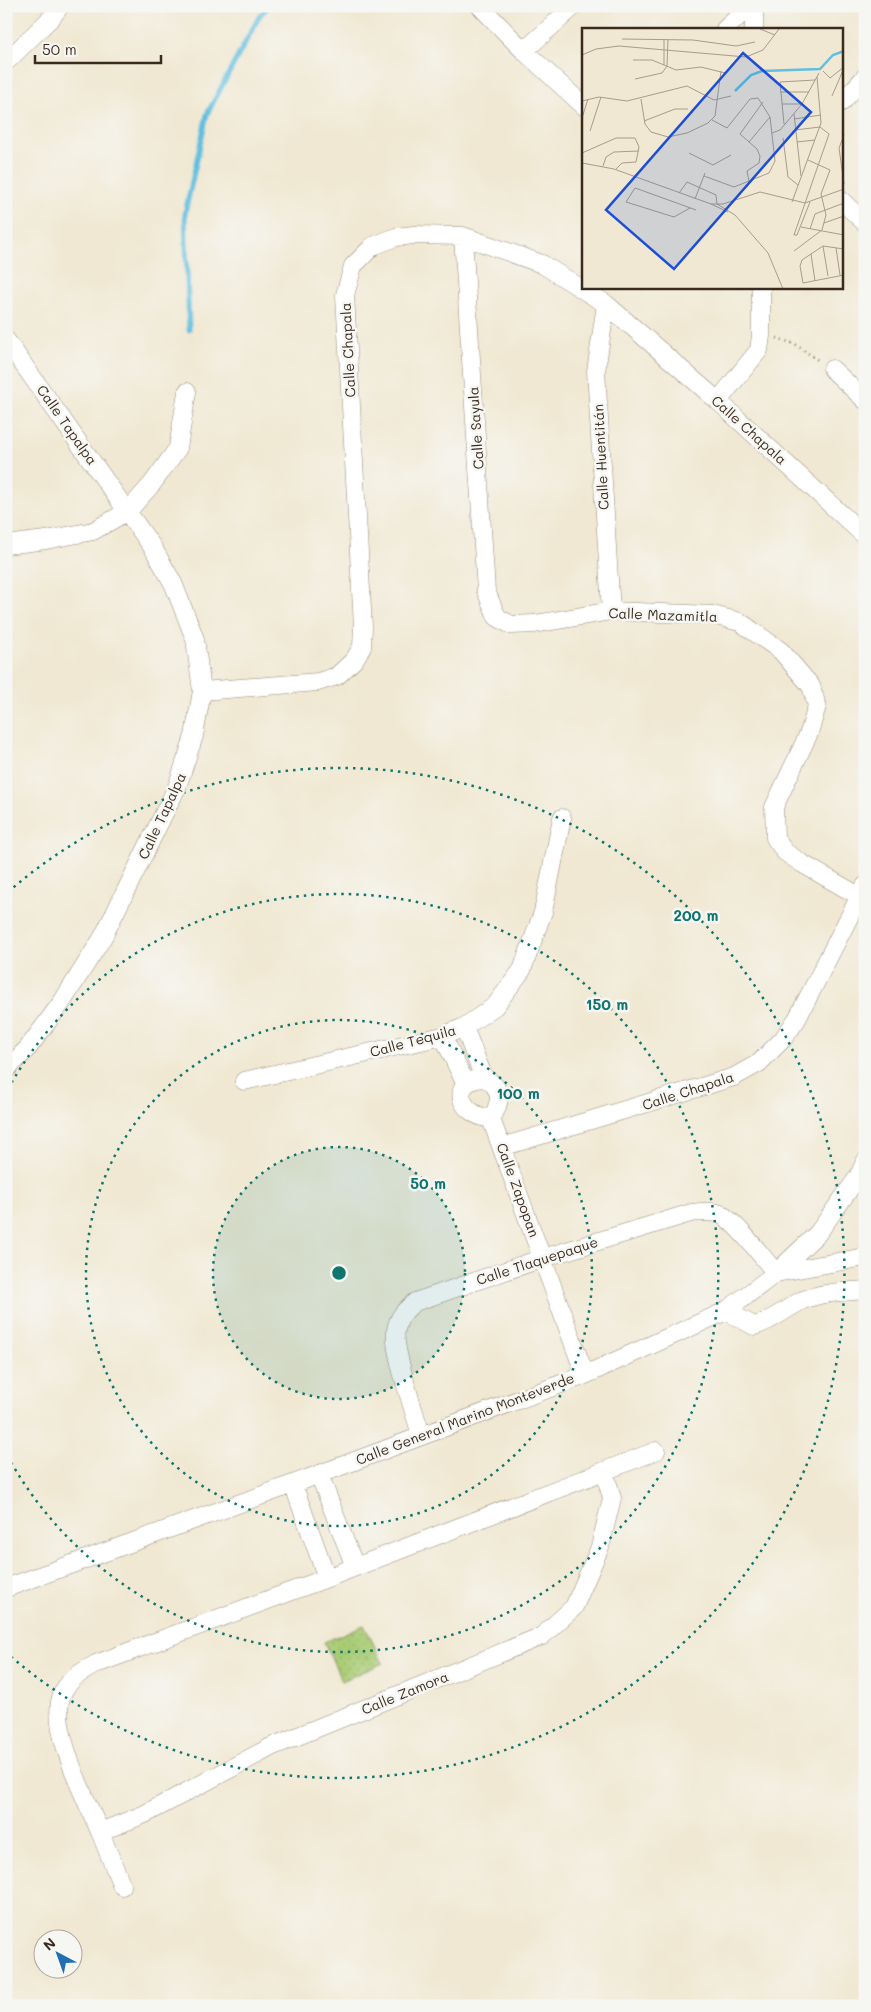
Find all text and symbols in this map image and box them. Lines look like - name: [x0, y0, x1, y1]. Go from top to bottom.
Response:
- inset map: [582, 28, 844, 289]
- scale bar: [35, 32, 161, 64]
- text: 50 m: [42, 39, 77, 59]
- street label: Calle Chapala: [336, 302, 359, 398]
- street label: Calle Tapalpa: [33, 381, 102, 469]
- street label: Calle Sayula: [463, 386, 488, 470]
- street label: Calle Chapala: [708, 391, 791, 469]
- street label: Calle Huentitán: [588, 404, 613, 510]
- street label: Calle Mazamitla: [608, 603, 718, 626]
- street label: Calle Tapalpa: [133, 769, 190, 862]
- text: 200 m: [674, 905, 719, 925]
- text: 150 m: [586, 994, 628, 1014]
- street label: Calle Tequila: [368, 1020, 458, 1061]
- street label: Calle Chapala: [640, 1067, 736, 1114]
- text: 100 m: [496, 1083, 540, 1103]
- street label: Calle Zapopan: [493, 1140, 544, 1240]
- text: 50 m: [410, 1173, 446, 1193]
- street label: Calle Tlaquepaque: [474, 1232, 600, 1289]
- centre of rings: [330, 1264, 348, 1282]
- street label: Calle General Marino Monteverde: [353, 1368, 577, 1469]
- street label: Calle Zamora: [358, 1666, 451, 1719]
- north arrow: [32, 1930, 82, 1980]
- text: N: [39, 1933, 59, 1954]

